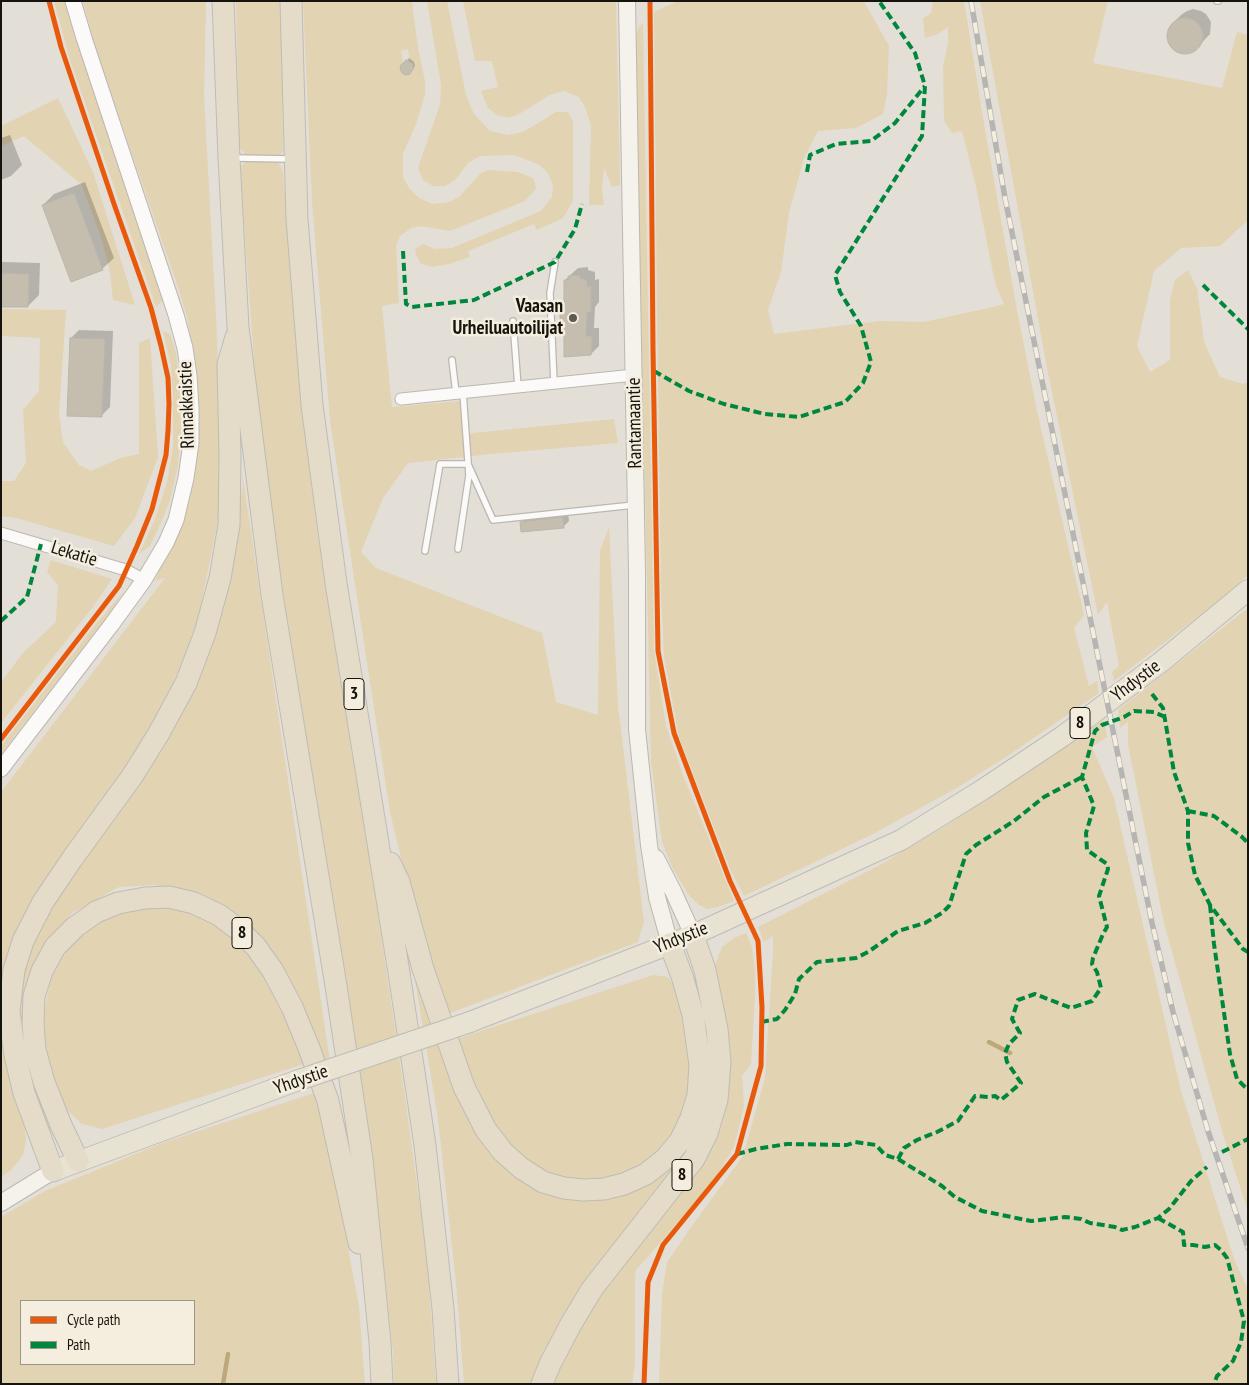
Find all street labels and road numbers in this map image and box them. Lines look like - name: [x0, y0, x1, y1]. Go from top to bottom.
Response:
- street label: Rinnakkaistie: [174, 361, 200, 449]
- street label: Rantamaantie: [623, 377, 647, 469]
- street label: Lekatie: [48, 536, 100, 572]
- street label: Yhdystie: [1107, 655, 1165, 707]
- road number: 3: [344, 679, 364, 710]
- road number: 8: [1070, 708, 1090, 738]
- street label: Yhdystie: [651, 917, 711, 959]
- road number: 8: [232, 918, 252, 948]
- street label: Yhdystie: [271, 1060, 331, 1100]
- road number: 8: [672, 1160, 692, 1190]

